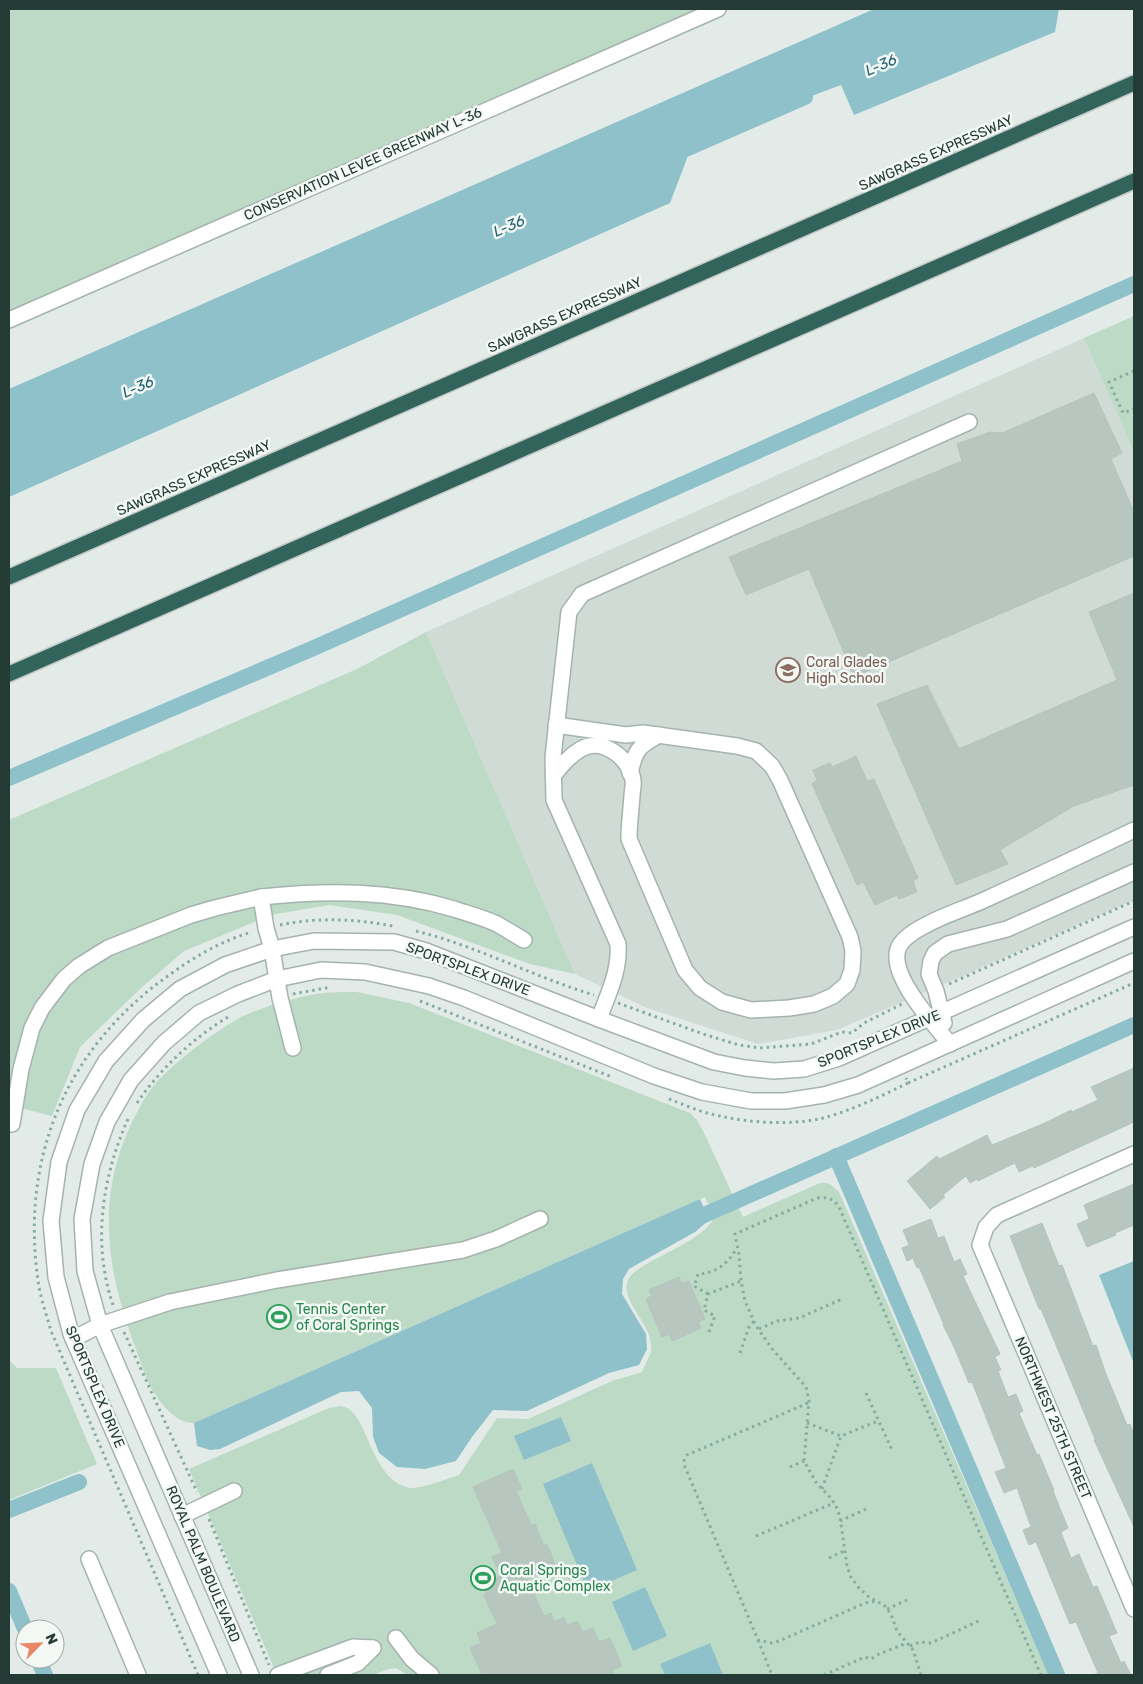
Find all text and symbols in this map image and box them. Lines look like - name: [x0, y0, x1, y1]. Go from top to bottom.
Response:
- water label: L-36: [863, 50, 899, 80]
- street label: CONSERVATION LEVEE GREENWAY L-36: [241, 104, 485, 224]
- street label: SAWGRASS EXPRESSWAY: [856, 111, 1016, 195]
- water label: L-36: [491, 211, 527, 241]
- street label: SAWGRASS EXPRESSWAY: [485, 273, 645, 357]
- water label: L-36: [120, 372, 156, 402]
- street label: SAWGRASS EXPRESSWAY: [114, 436, 274, 520]
- place label: Coral Glades High School: [806, 654, 887, 687]
- school or university icon: Coral Glades High School: [775, 657, 801, 683]
- street label: SPORTSPLEX DRIVE: [404, 939, 532, 999]
- street label: SPORTSPLEX DRIVE: [815, 1007, 943, 1071]
- place label: Tennis Center of Coral Springs: [296, 1301, 399, 1334]
- sports icon: Tennis Center of Coral Springs: [266, 1304, 292, 1330]
- street label: SPORTSPLEX DRIVE: [62, 1323, 128, 1451]
- street label: NORTHWEST 25TH STREET: [1011, 1334, 1095, 1502]
- street label: ROYAL PALM BOULEVARD: [162, 1483, 244, 1645]
- place label: Coral Springs Aquatic Complex: [500, 1562, 611, 1595]
- sports icon: Coral Springs Aquatic Complex: [470, 1565, 496, 1591]
- north arrow: [15, 1619, 65, 1669]
- text: N: [42, 1631, 61, 1647]

